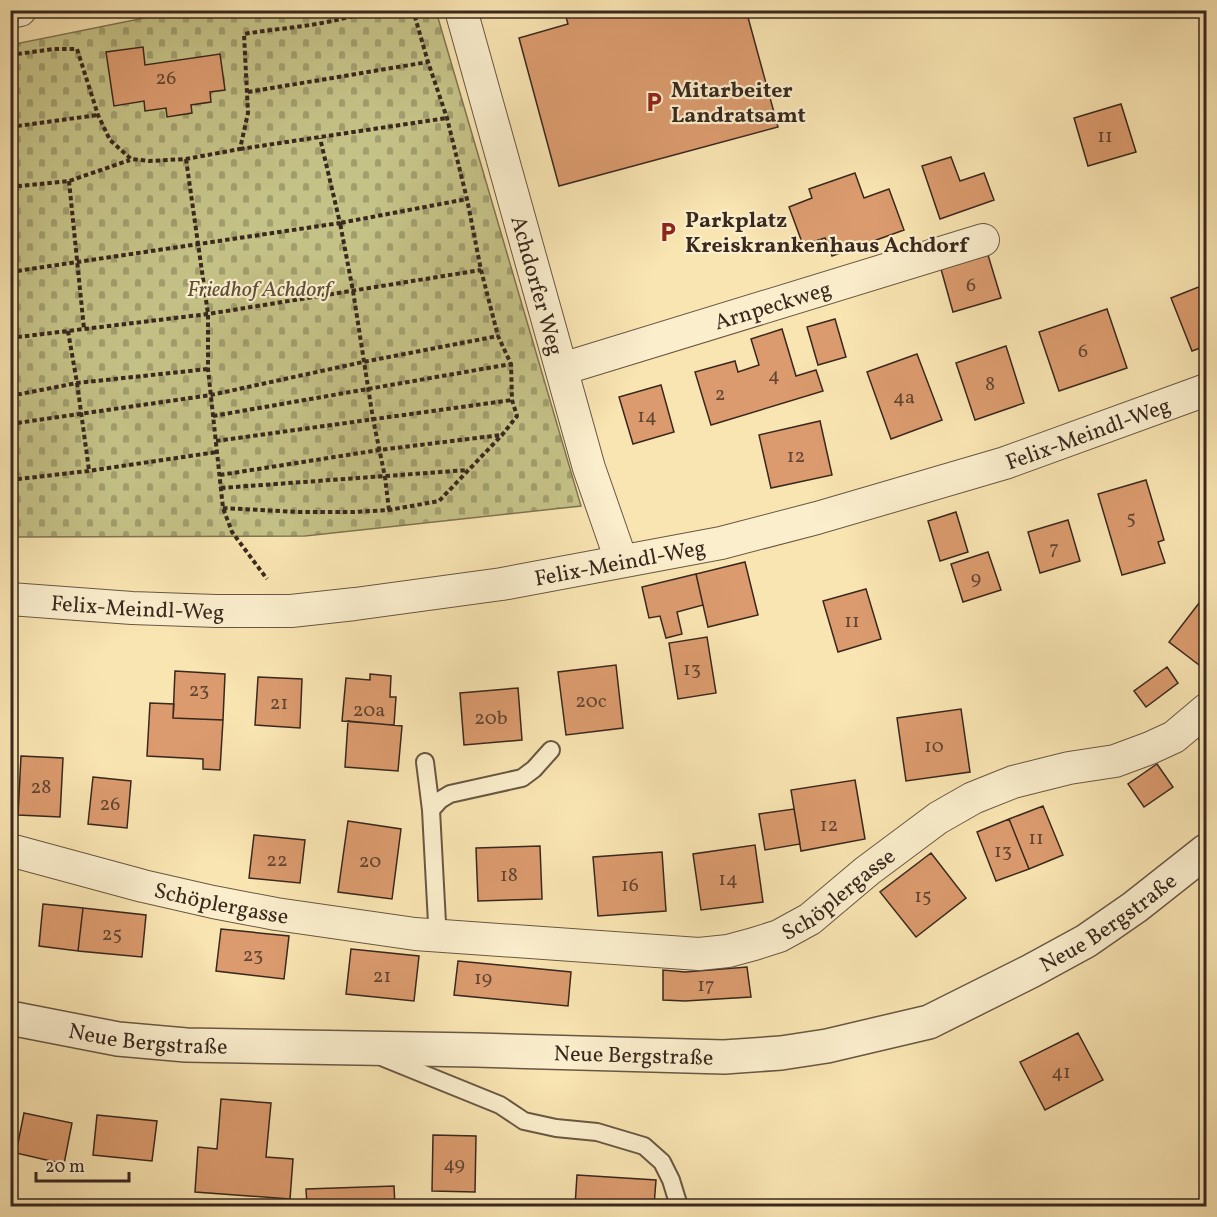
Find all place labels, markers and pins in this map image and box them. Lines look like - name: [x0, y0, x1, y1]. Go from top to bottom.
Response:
- place label: Mitarbeiter Landratsamt: [671, 76, 806, 132]
- parking icon: Mitarbeiter Landratsamt: [642, 90, 666, 114]
- place label: Parkplatz Kreiskrankenhaus Achdorf: [685, 206, 970, 262]
- parking icon: Parkplatz Kreiskrankenhaus Achdorf: [656, 220, 680, 244]

